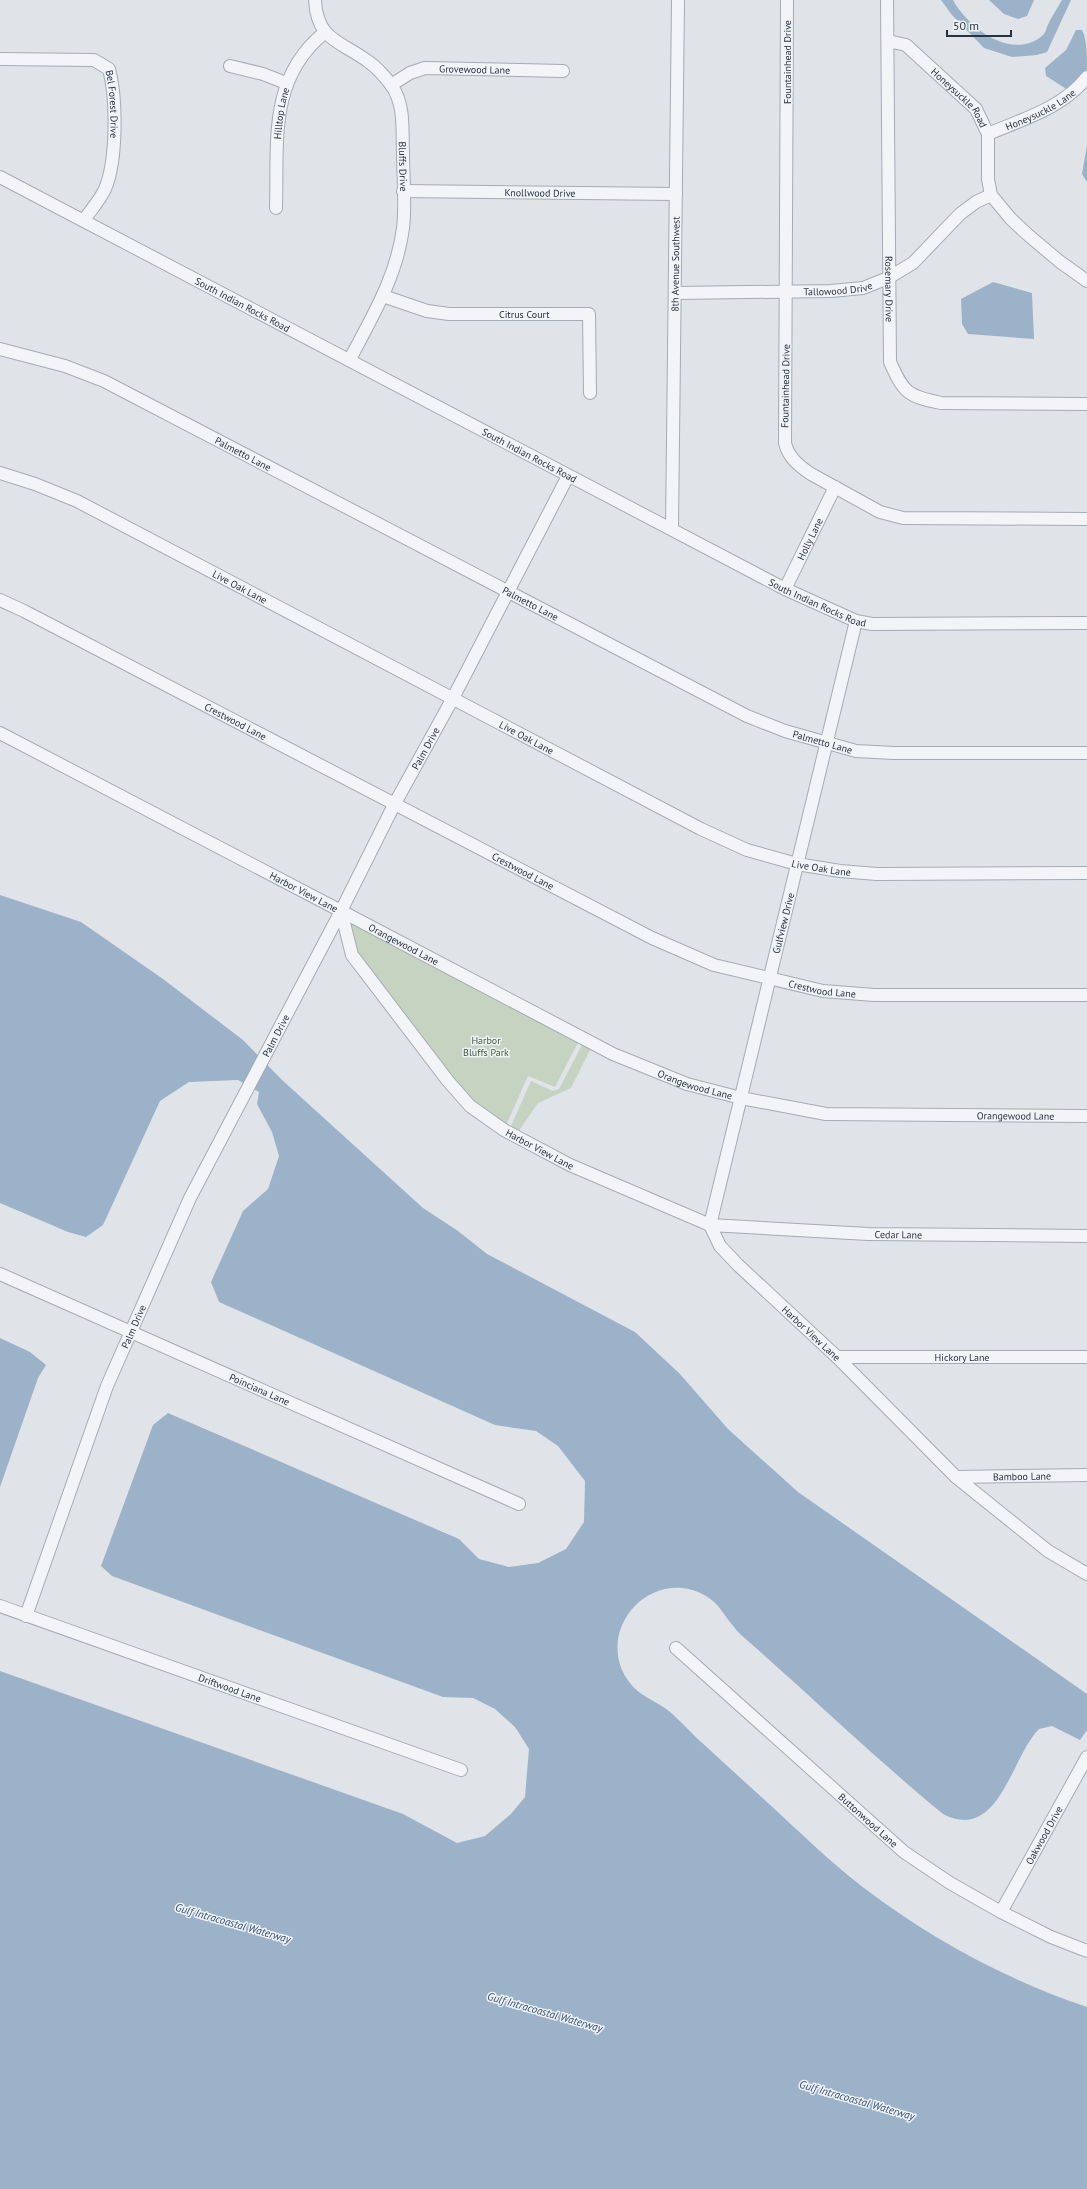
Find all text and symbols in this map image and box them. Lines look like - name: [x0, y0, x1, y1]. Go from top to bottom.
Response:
- scale bar: [947, 12, 1011, 38]
- text: 50 m: [953, 18, 979, 33]
- street label: Fountainhead Drive: [781, 20, 794, 104]
- street label: Grovewood Lane: [439, 62, 510, 77]
- street label: Honeysuckle Road: [928, 65, 990, 130]
- street label: Bel Forest Drive: [102, 69, 121, 139]
- street label: Hilltop Lane: [271, 86, 293, 140]
- street label: Honeysuckle Lane: [1004, 86, 1078, 133]
- street label: Bluffs Drive: [396, 141, 410, 192]
- street label: Knollwood Drive: [504, 186, 576, 200]
- street label: 8th Avenue Southwest: [668, 216, 683, 312]
- street label: Rosemary Drive: [882, 256, 896, 322]
- street label: South Indian Rocks Road: [193, 275, 292, 335]
- street label: Tallowood Drive: [803, 279, 874, 298]
- street label: Citrus Court: [499, 308, 550, 321]
- street label: Fountainhead Drive: [778, 344, 793, 428]
- street label: South Indian Rocks Road: [480, 425, 579, 486]
- street label: Palmetto Lane: [213, 434, 273, 474]
- street label: Holly Lane: [794, 516, 826, 562]
- street label: Live Oak Lane: [210, 567, 269, 607]
- street label: South Indian Rocks Road: [766, 576, 867, 630]
- street label: Palmetto Lane: [500, 584, 561, 624]
- street label: Crestwood Lane: [202, 700, 269, 743]
- street label: Live Oak Lane: [497, 718, 556, 757]
- street label: Palm Drive: [409, 725, 443, 772]
- street label: Palmetto Lane: [791, 727, 854, 757]
- street label: Crestwood Lane: [490, 850, 556, 893]
- street label: Live Oak Lane: [790, 857, 851, 879]
- street label: Harbor View Lane: [267, 869, 340, 915]
- street label: Gulfview Drive: [770, 891, 797, 955]
- street label: Orangewood Lane: [366, 921, 441, 968]
- street label: Crestwood Lane: [787, 977, 856, 1001]
- street label: Palm Drive: [259, 1012, 293, 1059]
- park label: Harbor Bluffs Park: [463, 1034, 509, 1059]
- street label: Orangewood Lane: [656, 1067, 734, 1102]
- street label: Orangewood Lane: [977, 1109, 1054, 1123]
- street label: Harbor View Lane: [503, 1126, 576, 1173]
- street label: Cedar Lane: [875, 1228, 922, 1241]
- street label: Palm Drive: [118, 1303, 149, 1350]
- street label: Harbor View Lane: [779, 1303, 843, 1364]
- street label: Hickory Lane: [935, 1351, 989, 1364]
- street label: Poinciana Lane: [227, 1370, 292, 1409]
- street label: Bamboo Lane: [993, 1470, 1051, 1483]
- street label: Driftwood Lane: [197, 1671, 263, 1705]
- street label: Buttonwood Lane: [836, 1790, 900, 1850]
- street label: Oakwood Drive: [1023, 1804, 1066, 1867]
- water label: Gulf Intracoastal Waterway: [174, 1900, 293, 1947]
- water label: Gulf Intracoastal Waterway: [486, 1989, 605, 2036]
- water label: Gulf Intracoastal Waterway: [798, 2077, 917, 2124]

